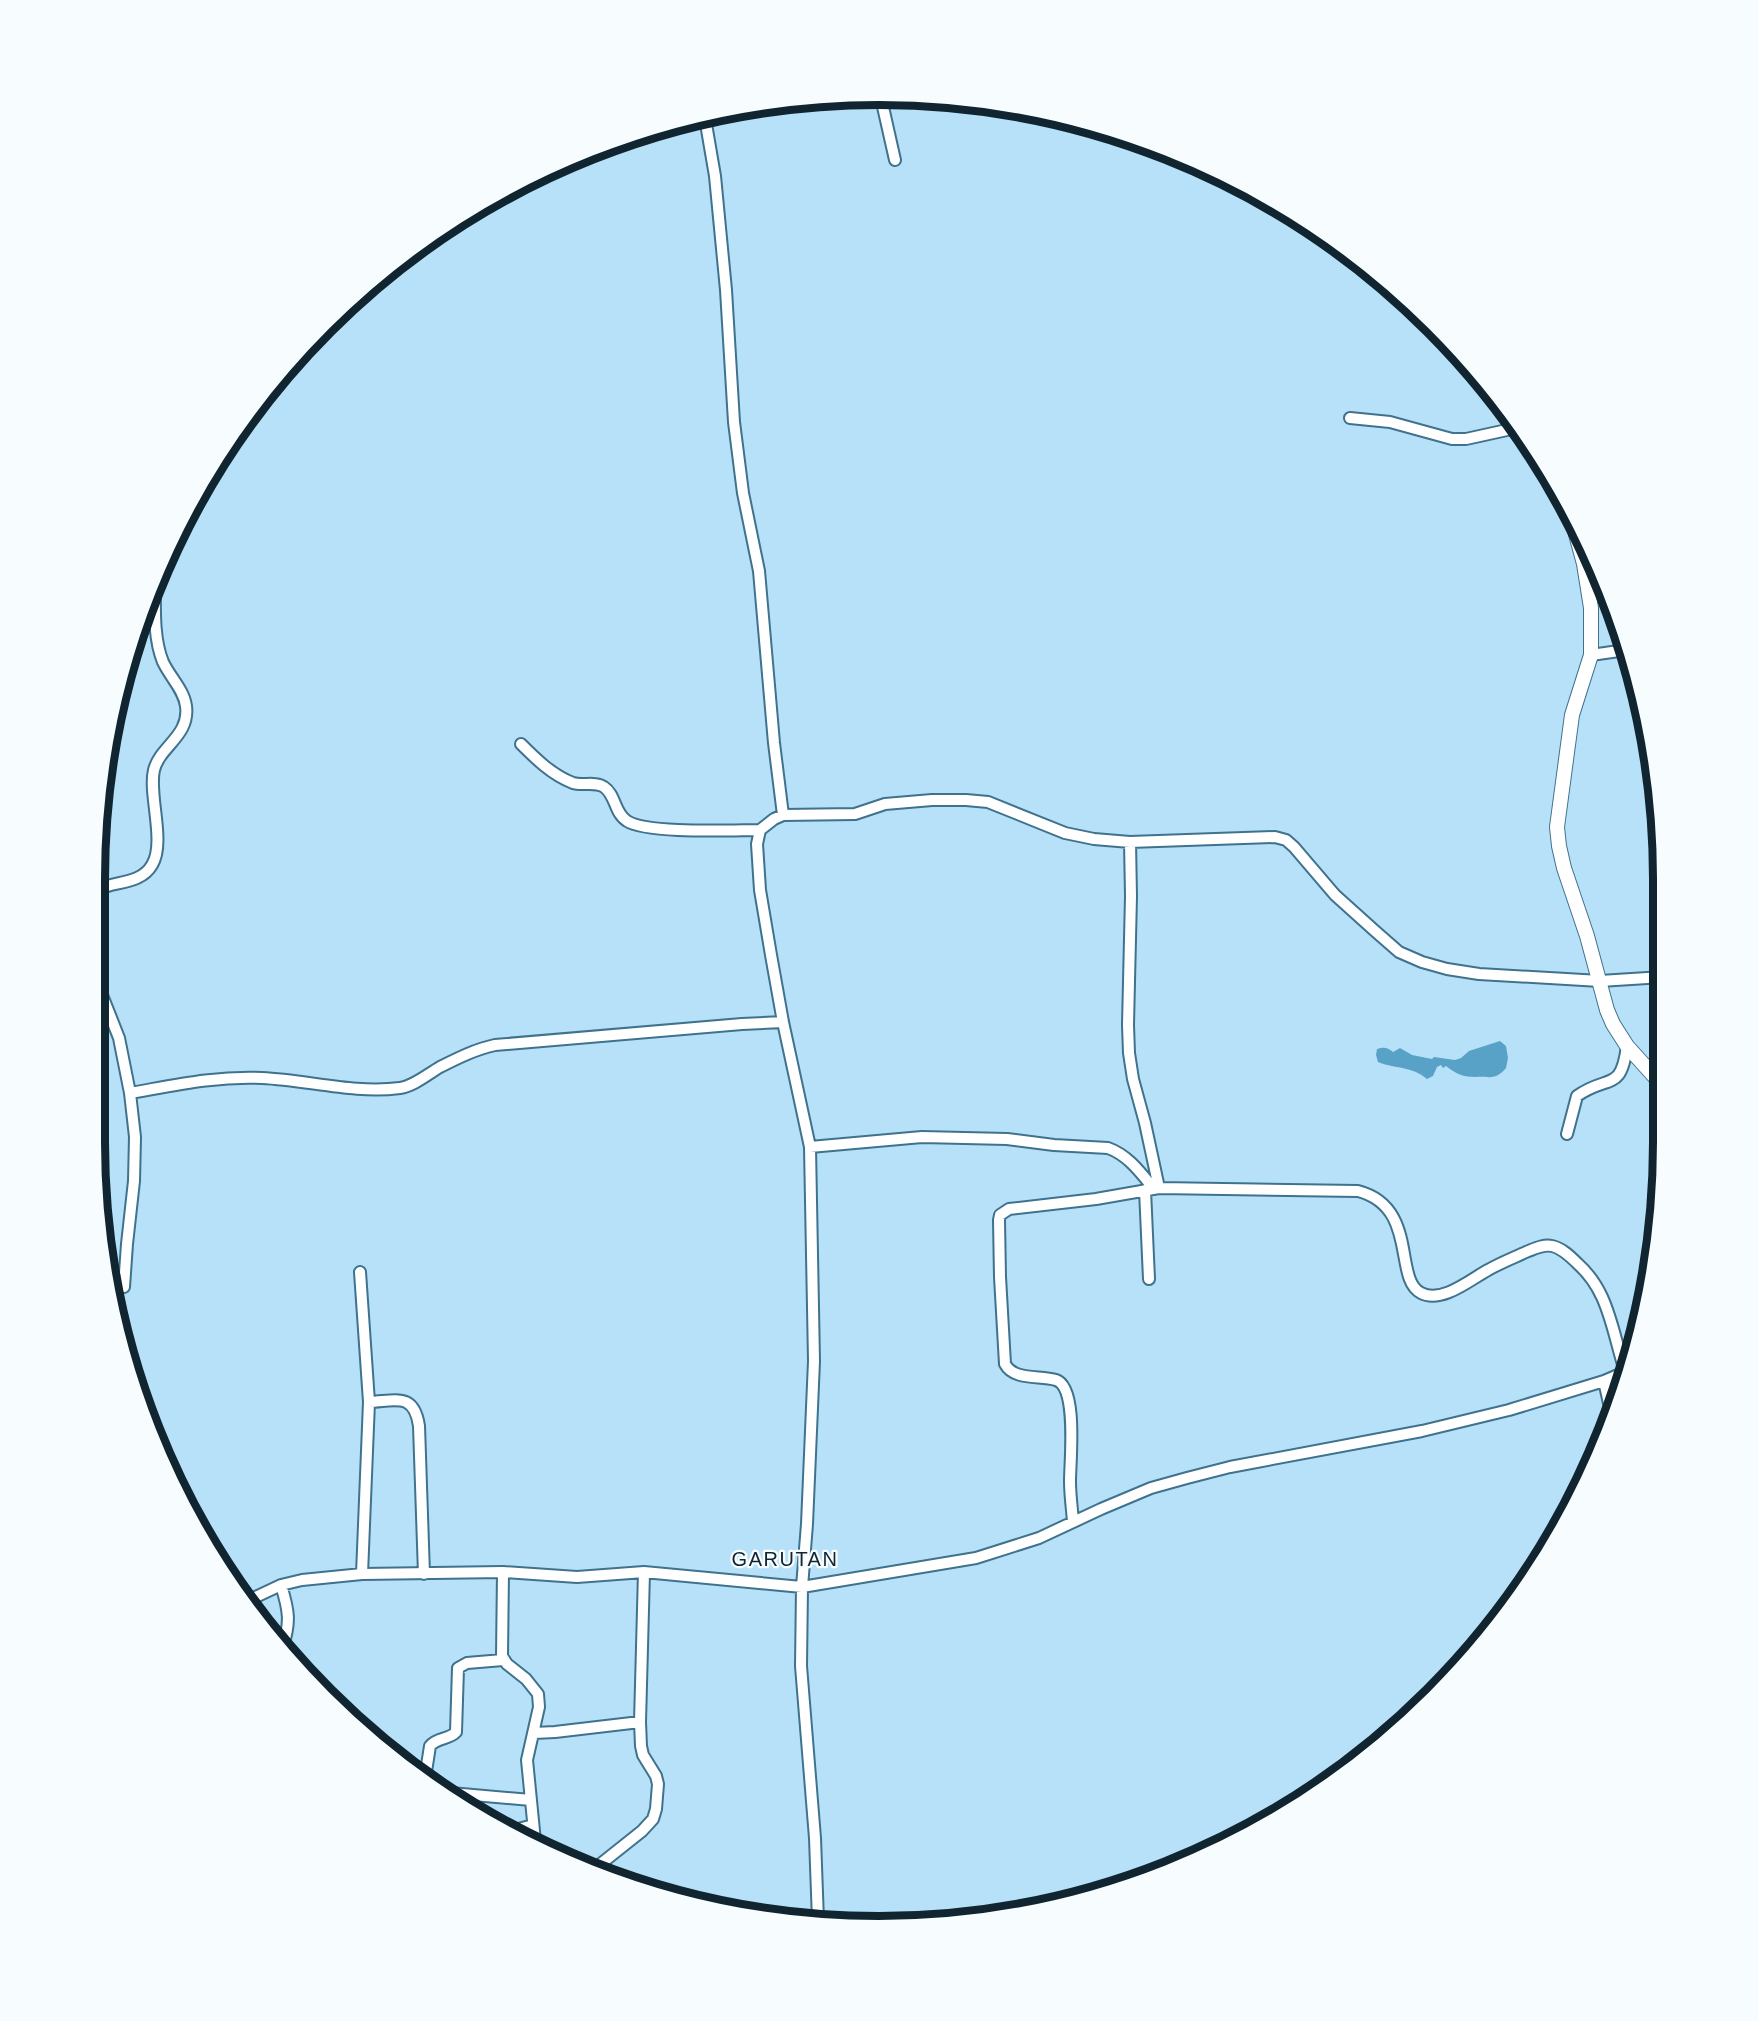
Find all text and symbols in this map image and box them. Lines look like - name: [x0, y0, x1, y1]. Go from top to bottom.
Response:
- district label: GARUTAN: [732, 1548, 838, 1570]

